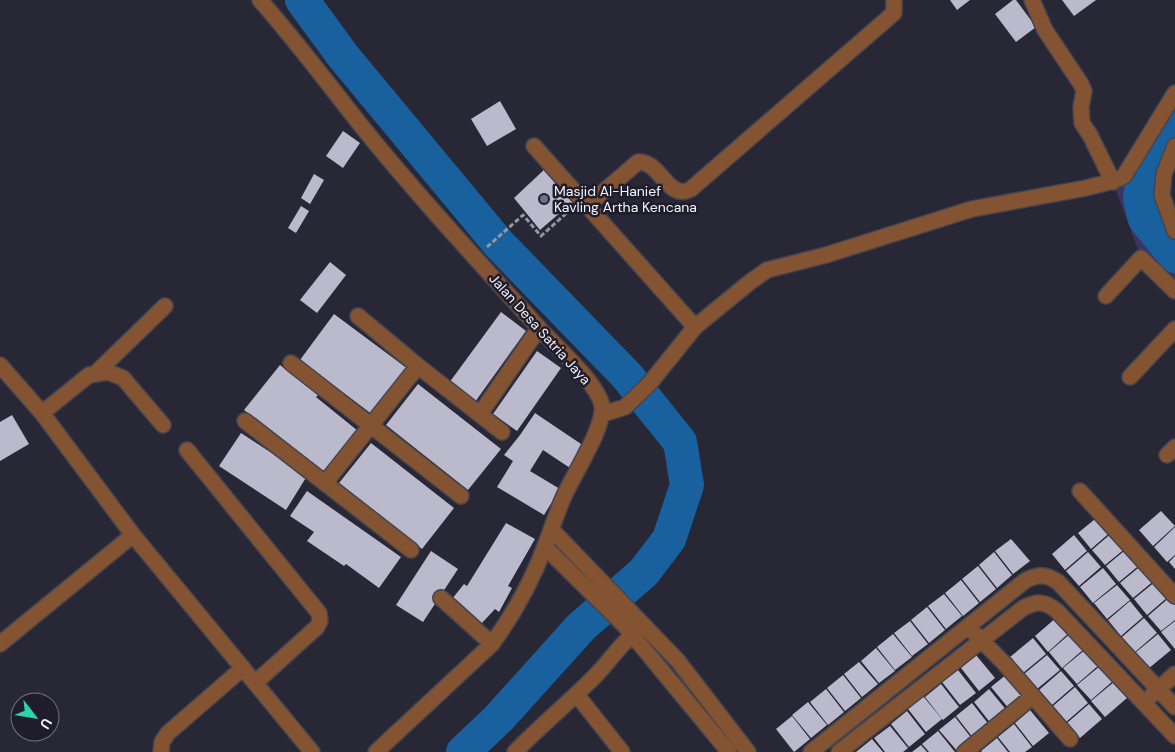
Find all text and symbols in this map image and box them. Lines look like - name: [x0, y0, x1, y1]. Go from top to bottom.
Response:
- place label: Masjid Al-Hanief Kavling Artha Kencana: [554, 182, 697, 216]
- marker: Masjid Al-Hanief Kavling Artha Kencana: [538, 193, 550, 205]
- street label: Jalan Desa Satria Jaya: [485, 270, 595, 388]
- north arrow: [10, 692, 60, 742]
- text: U: [36, 715, 56, 732]

